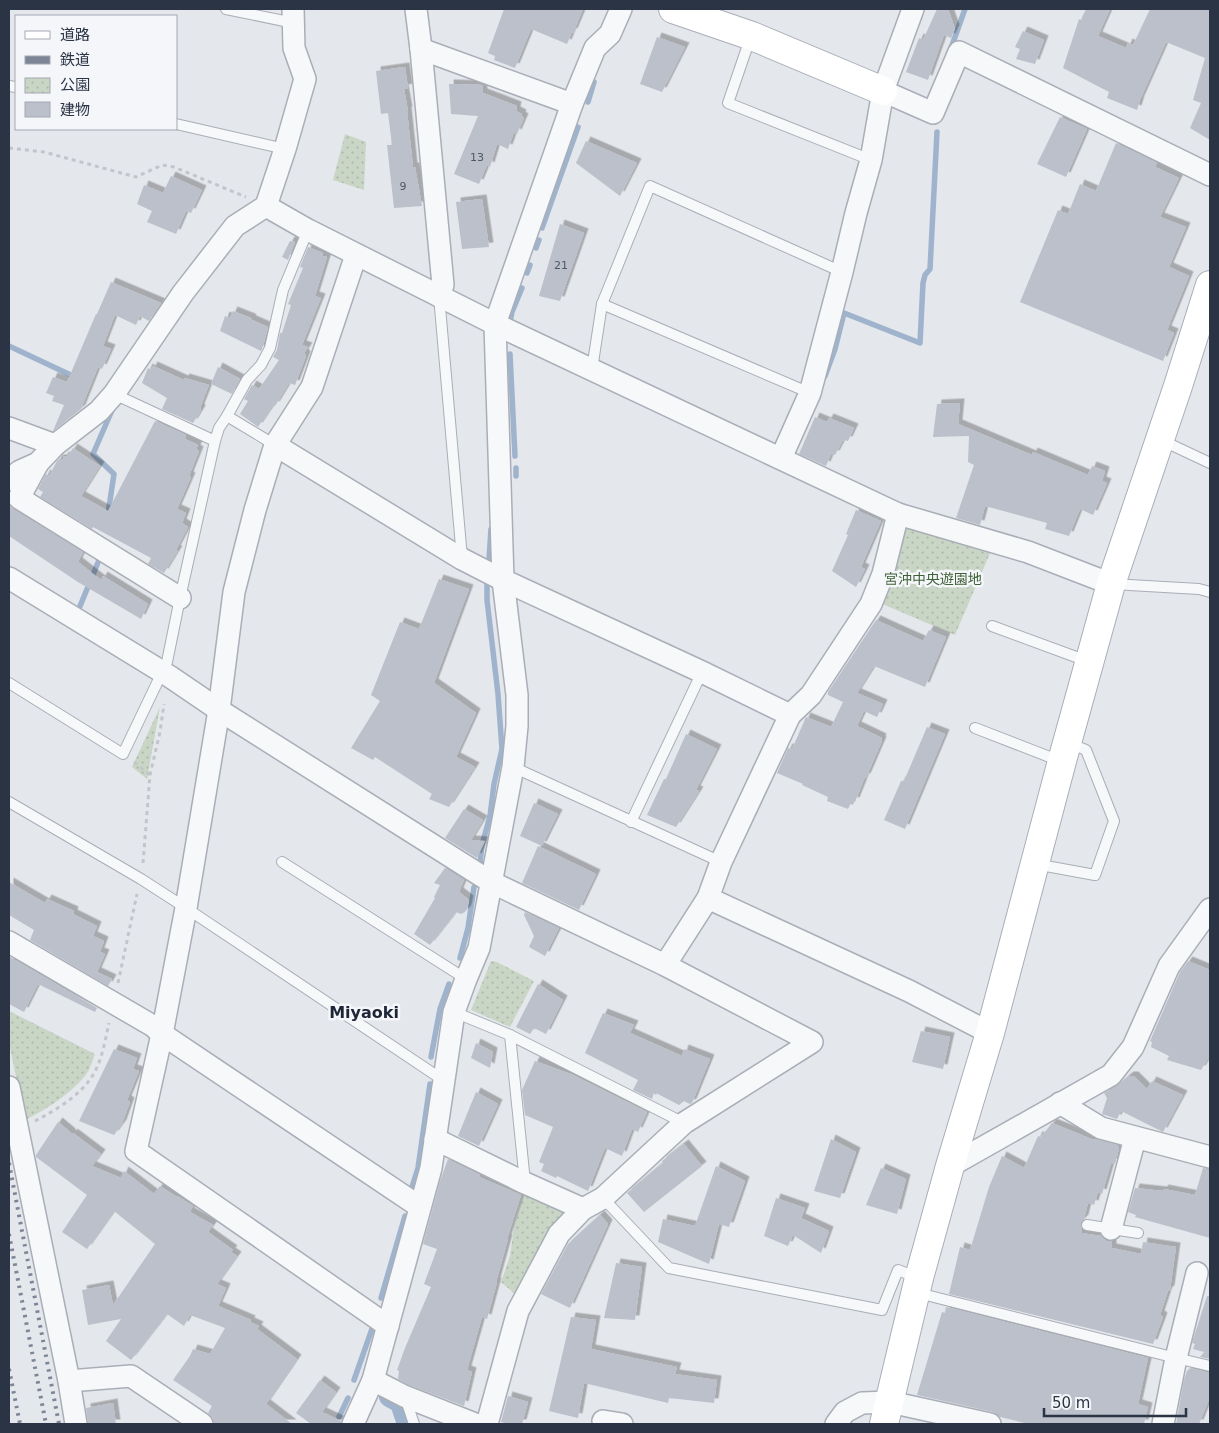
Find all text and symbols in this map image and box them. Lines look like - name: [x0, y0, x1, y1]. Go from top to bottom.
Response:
- legend: [15, 15, 178, 130]
- text: 道路: [60, 26, 90, 44]
- text: 鉄道: [60, 51, 90, 69]
- text: 公園: [60, 76, 90, 94]
- text: 建物: [60, 101, 90, 119]
- house number: 13: [470, 151, 484, 164]
- house number: 9: [400, 180, 407, 193]
- house number: 21: [554, 259, 568, 272]
- park label: 宮沖中央遊園地: [884, 571, 982, 587]
- district label: Miyaoki: [329, 1003, 399, 1022]
- scale bar: [1044, 1386, 1186, 1418]
- text: 50 m: [1052, 1394, 1090, 1412]

